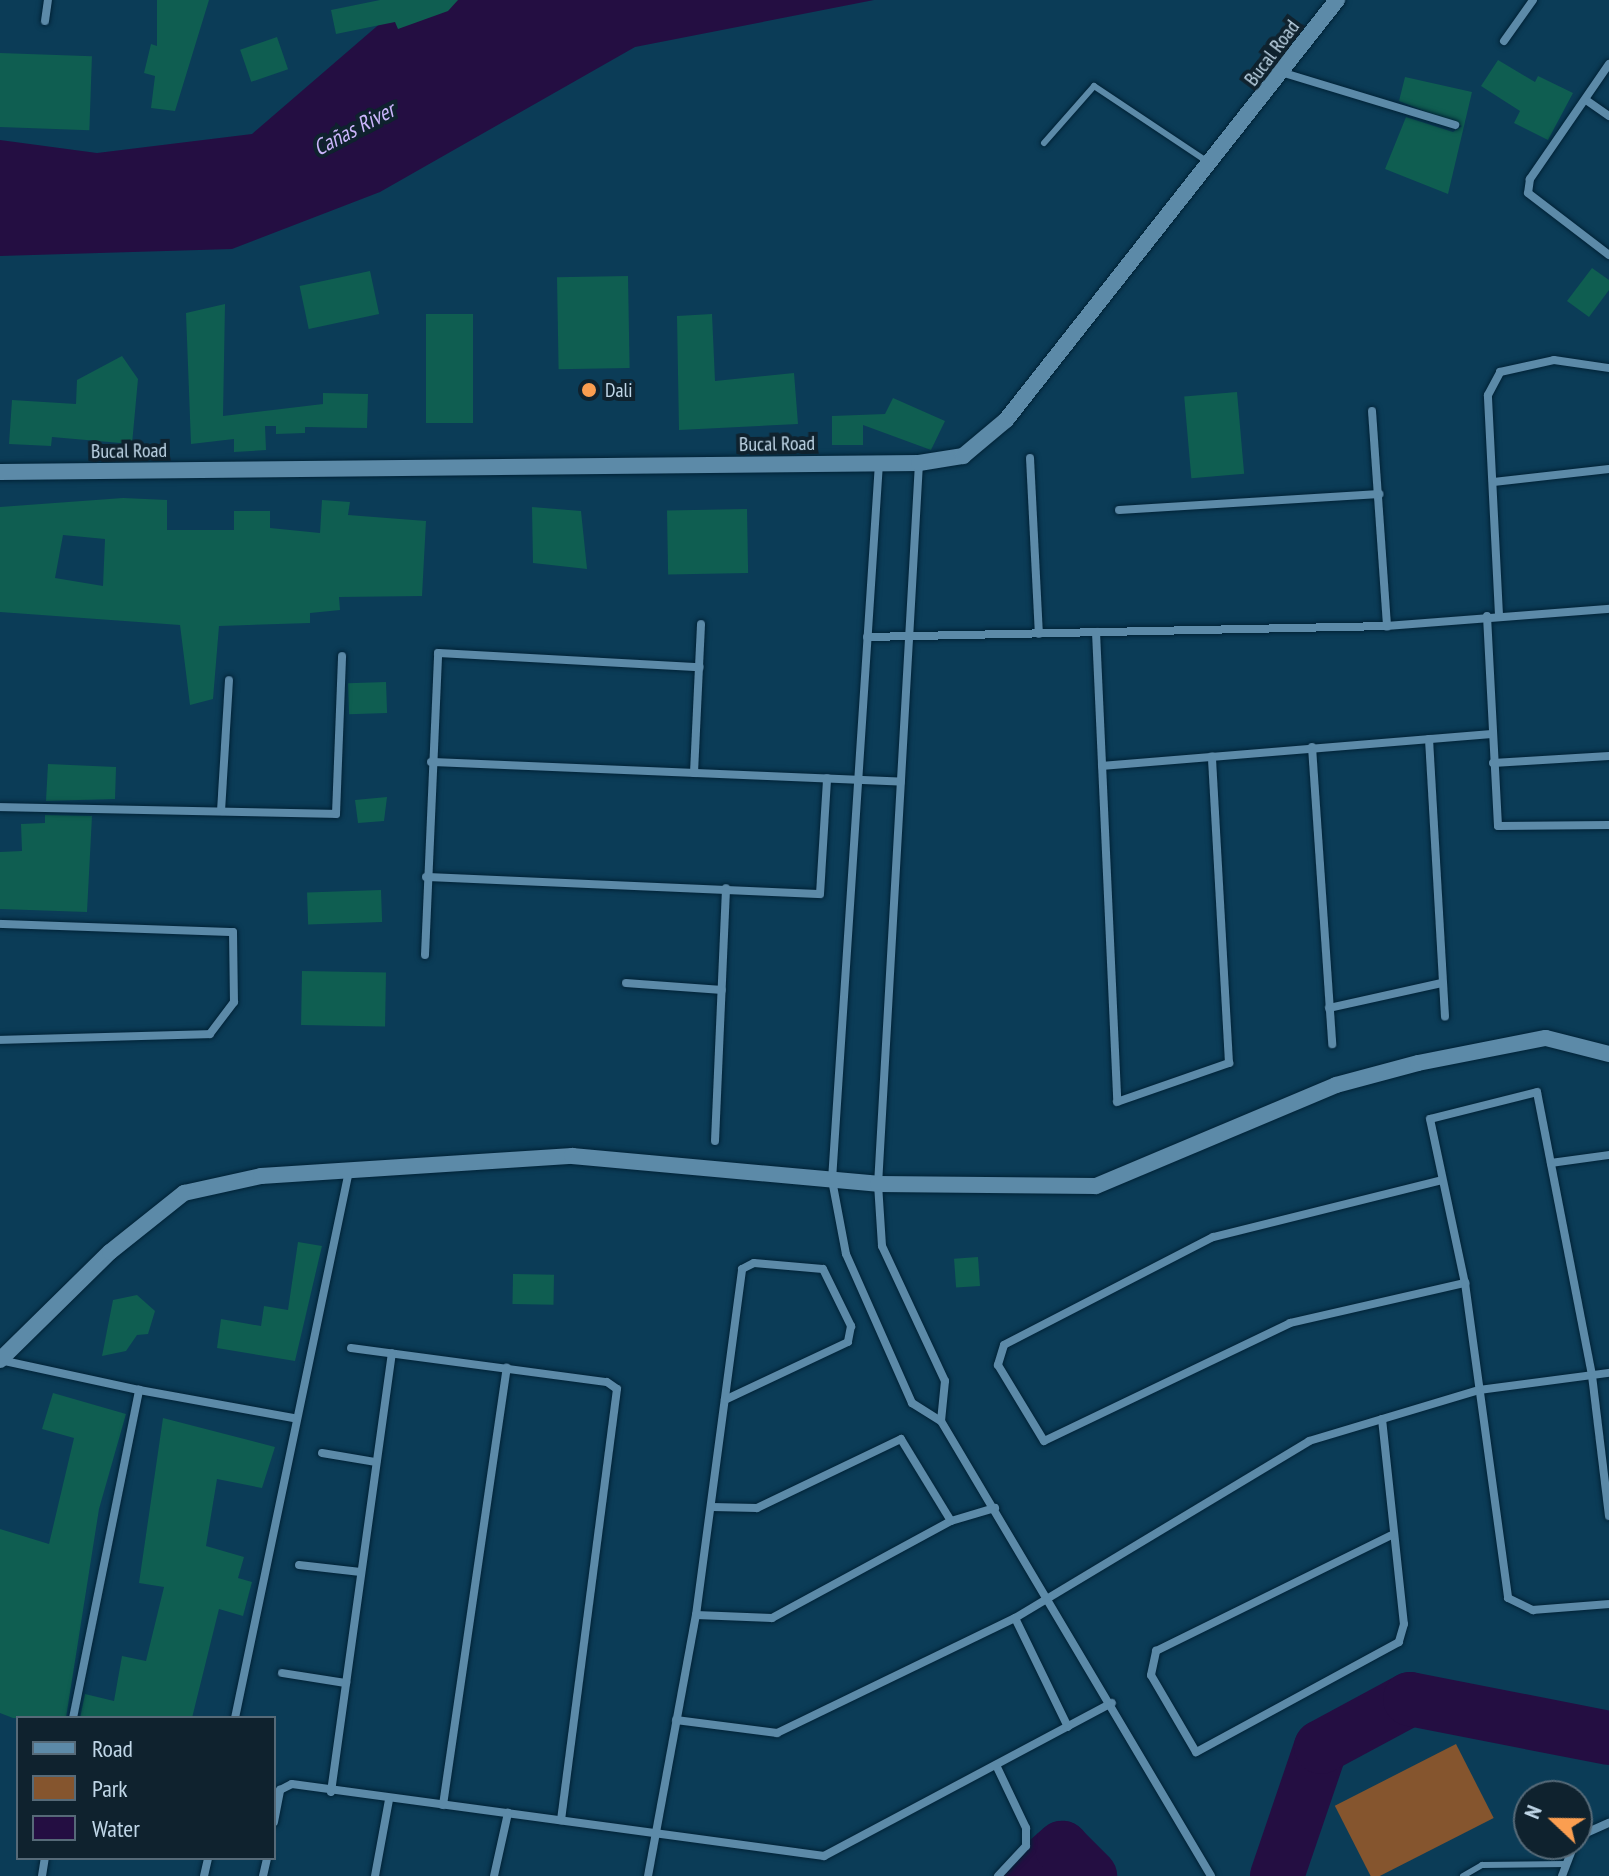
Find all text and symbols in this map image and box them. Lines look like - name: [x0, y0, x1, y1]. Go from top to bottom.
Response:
- street label: Bucal Road: [1239, 15, 1305, 91]
- water label: Cañas River: [309, 97, 399, 161]
- place label: Dali: [605, 378, 632, 402]
- marker: Dali: [580, 381, 598, 399]
- street label: Bucal Road: [739, 431, 815, 457]
- street label: Bucal Road: [91, 438, 167, 464]
- legend: [16, 1716, 276, 1860]
- text: Road: [92, 1733, 133, 1764]
- text: Park: [92, 1773, 128, 1804]
- north arrow: [1513, 1780, 1593, 1860]
- text: N: [1517, 1801, 1548, 1823]
- text: Water: [92, 1813, 140, 1844]

